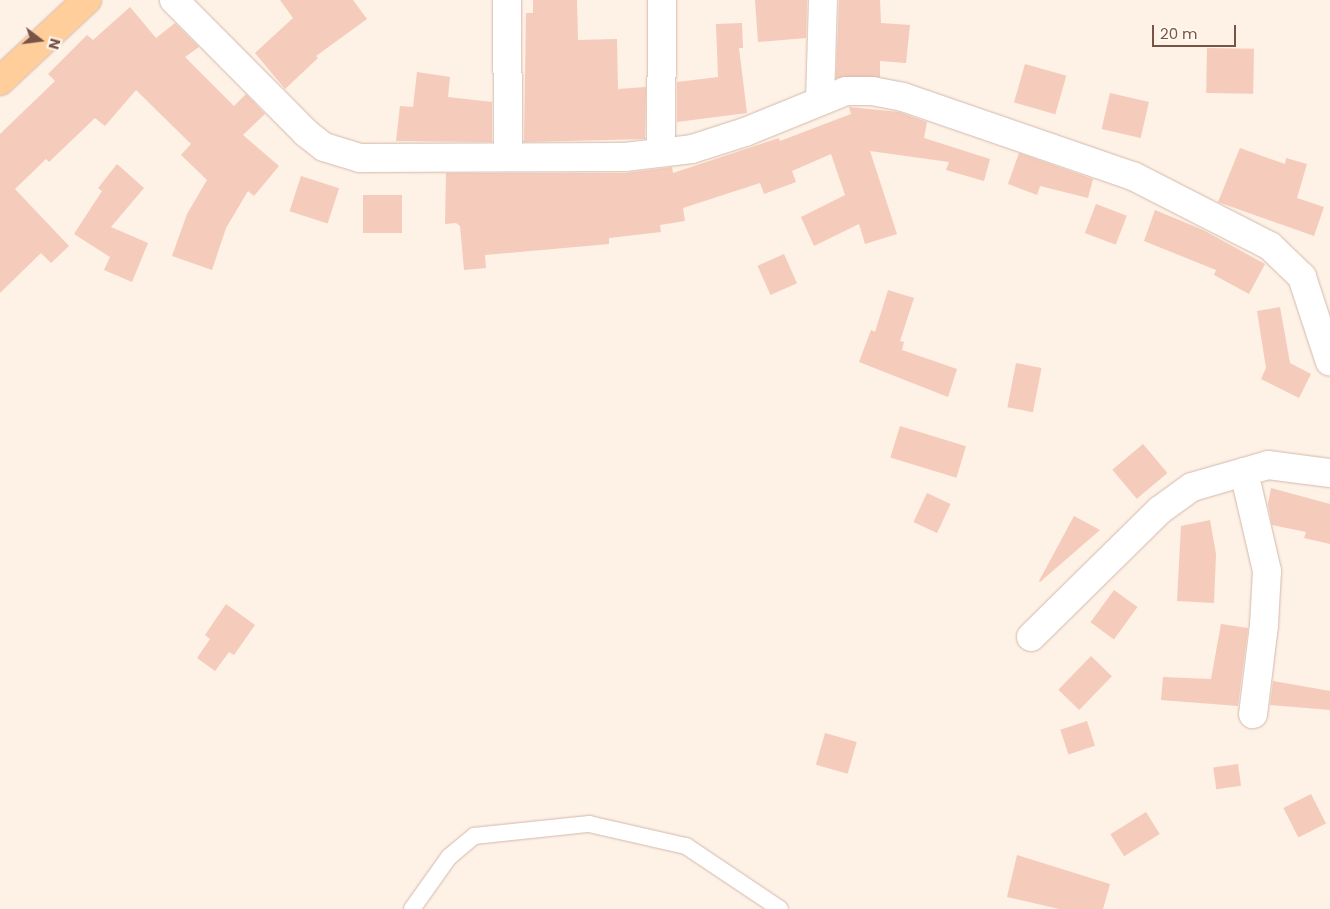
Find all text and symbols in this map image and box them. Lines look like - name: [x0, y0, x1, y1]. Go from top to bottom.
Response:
- north arrow: [15, 15, 65, 65]
- scale bar: [1155, 15, 1239, 47]
- text: 20 m: [1160, 23, 1198, 44]
- text: N: [43, 36, 66, 52]

